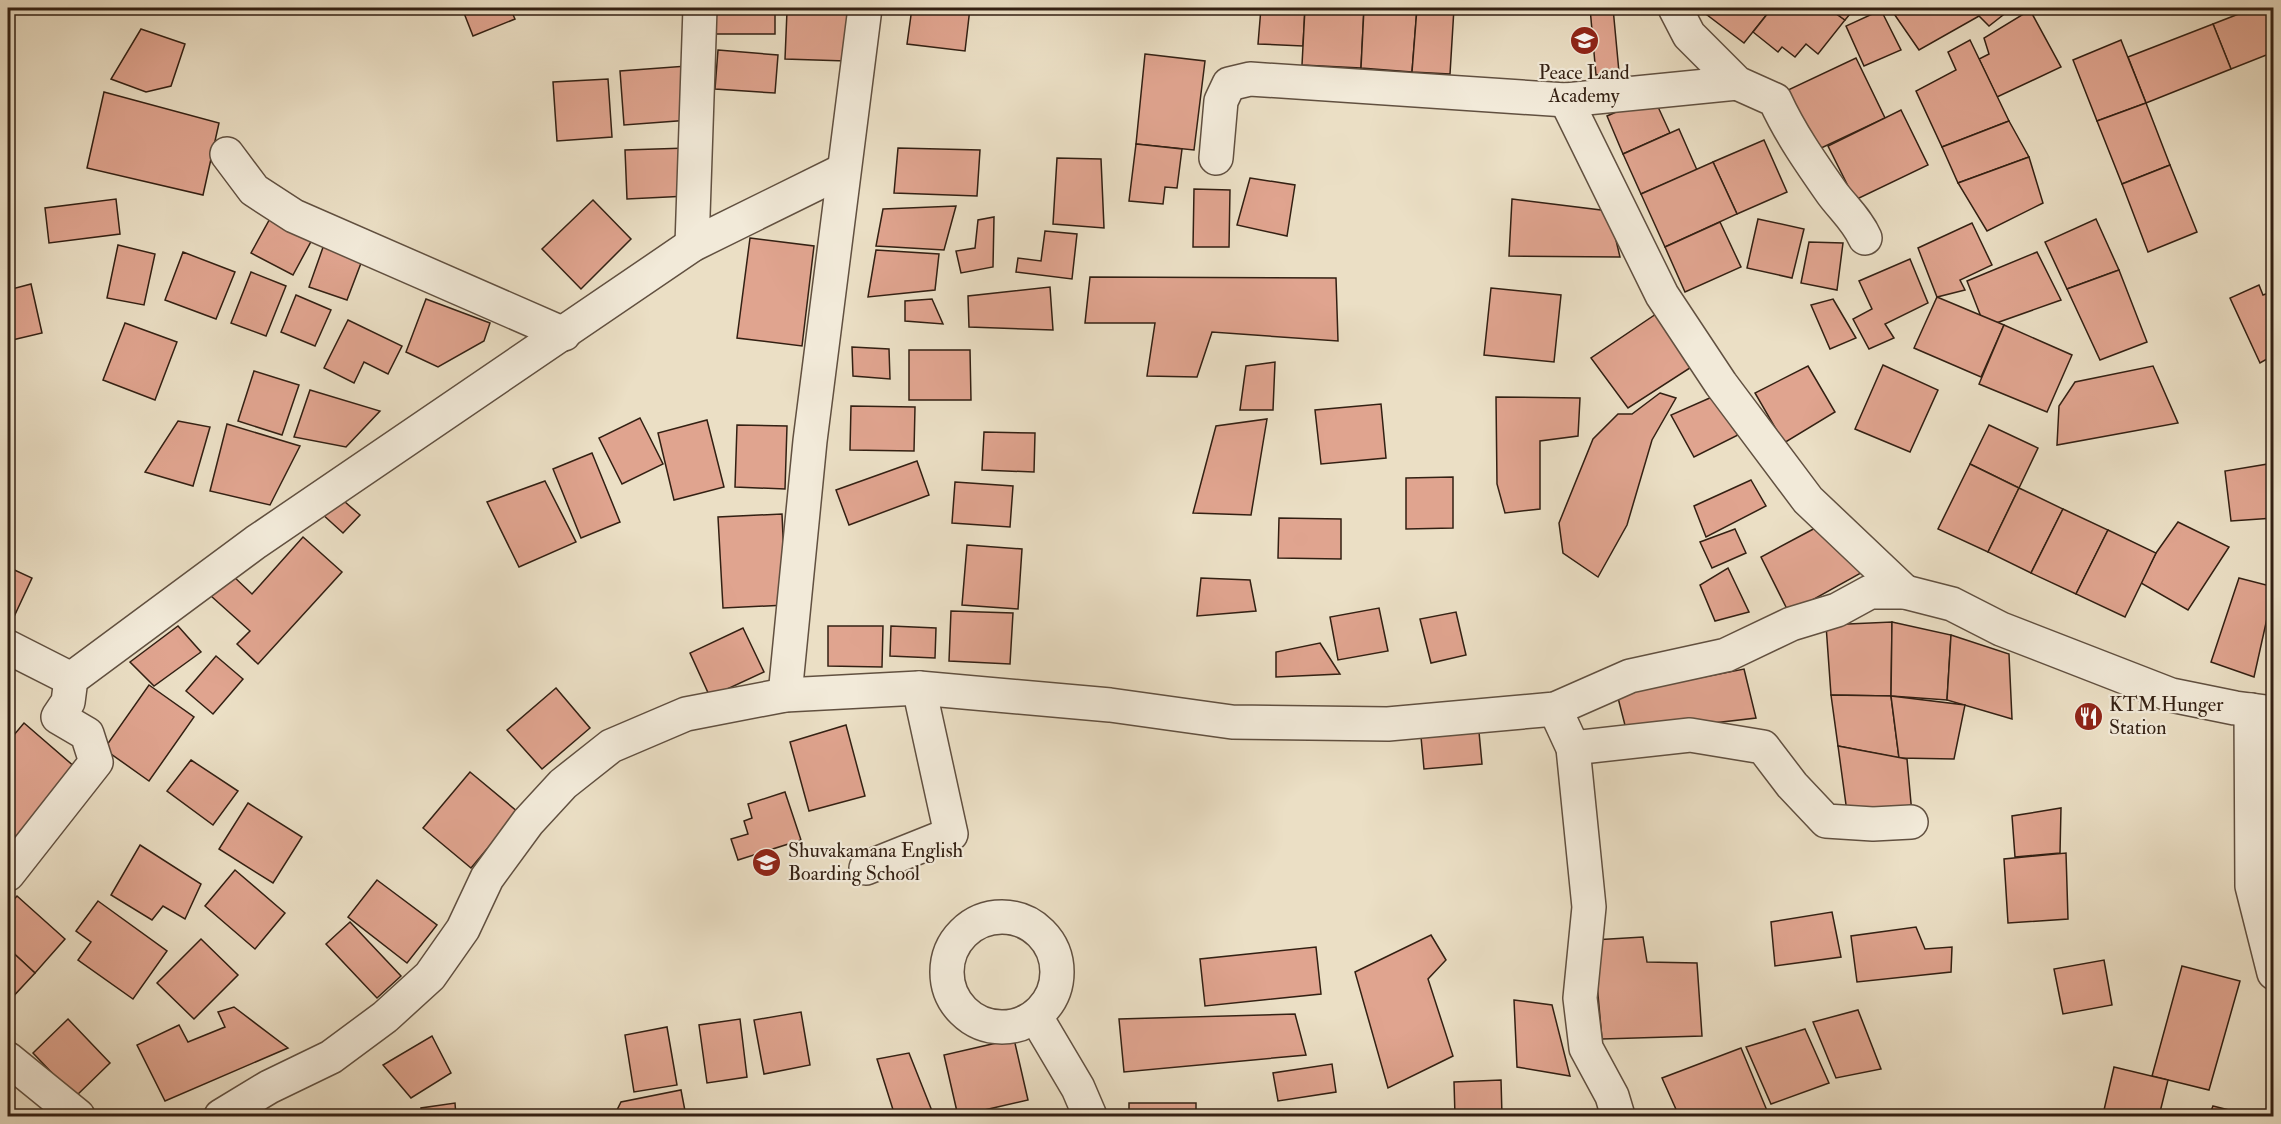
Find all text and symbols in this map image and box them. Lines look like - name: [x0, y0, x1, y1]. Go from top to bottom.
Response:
- school or university icon: Peace Land Academy: [1568, 25, 1600, 57]
- place label: Peace Land Academy: [1538, 60, 1630, 108]
- place label: KTM Hunger Station: [2109, 692, 2224, 740]
- restaurant icon: KTM Hunger Station: [2072, 700, 2104, 732]
- place label: Shuvakamana English Boarding School: [788, 838, 963, 886]
- school or university icon: Shuvakamana English Boarding School: [751, 846, 783, 878]

